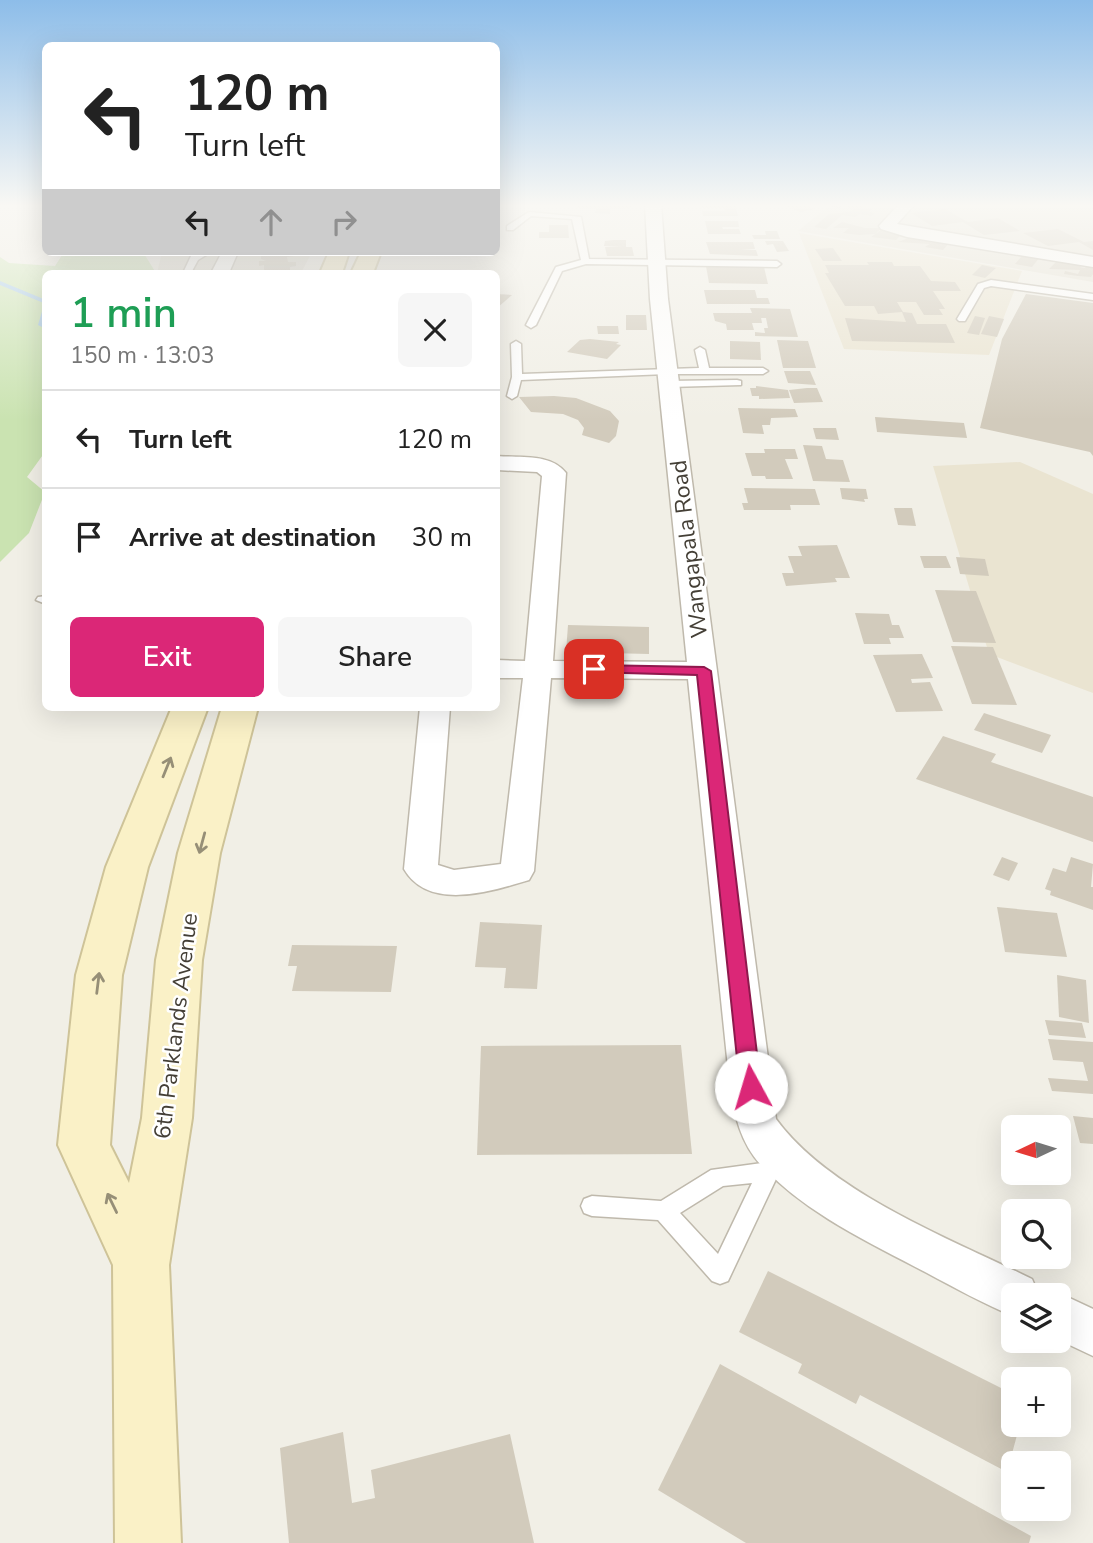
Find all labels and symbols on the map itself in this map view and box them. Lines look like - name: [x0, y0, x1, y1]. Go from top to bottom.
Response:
- street label: Wangapala Road: [663, 458, 715, 640]
- pin: [564, 639, 624, 699]
- one-way arrow: [161, 756, 174, 778]
- one-way arrow: [195, 832, 208, 854]
- street label: 6th Parklands Avenue: [147, 911, 205, 1141]
- one-way arrow: [92, 972, 105, 995]
- position arrow: [714, 1050, 788, 1124]
- north arrow: [1001, 1115, 1071, 1185]
- one-way arrow: [105, 1193, 118, 1215]

